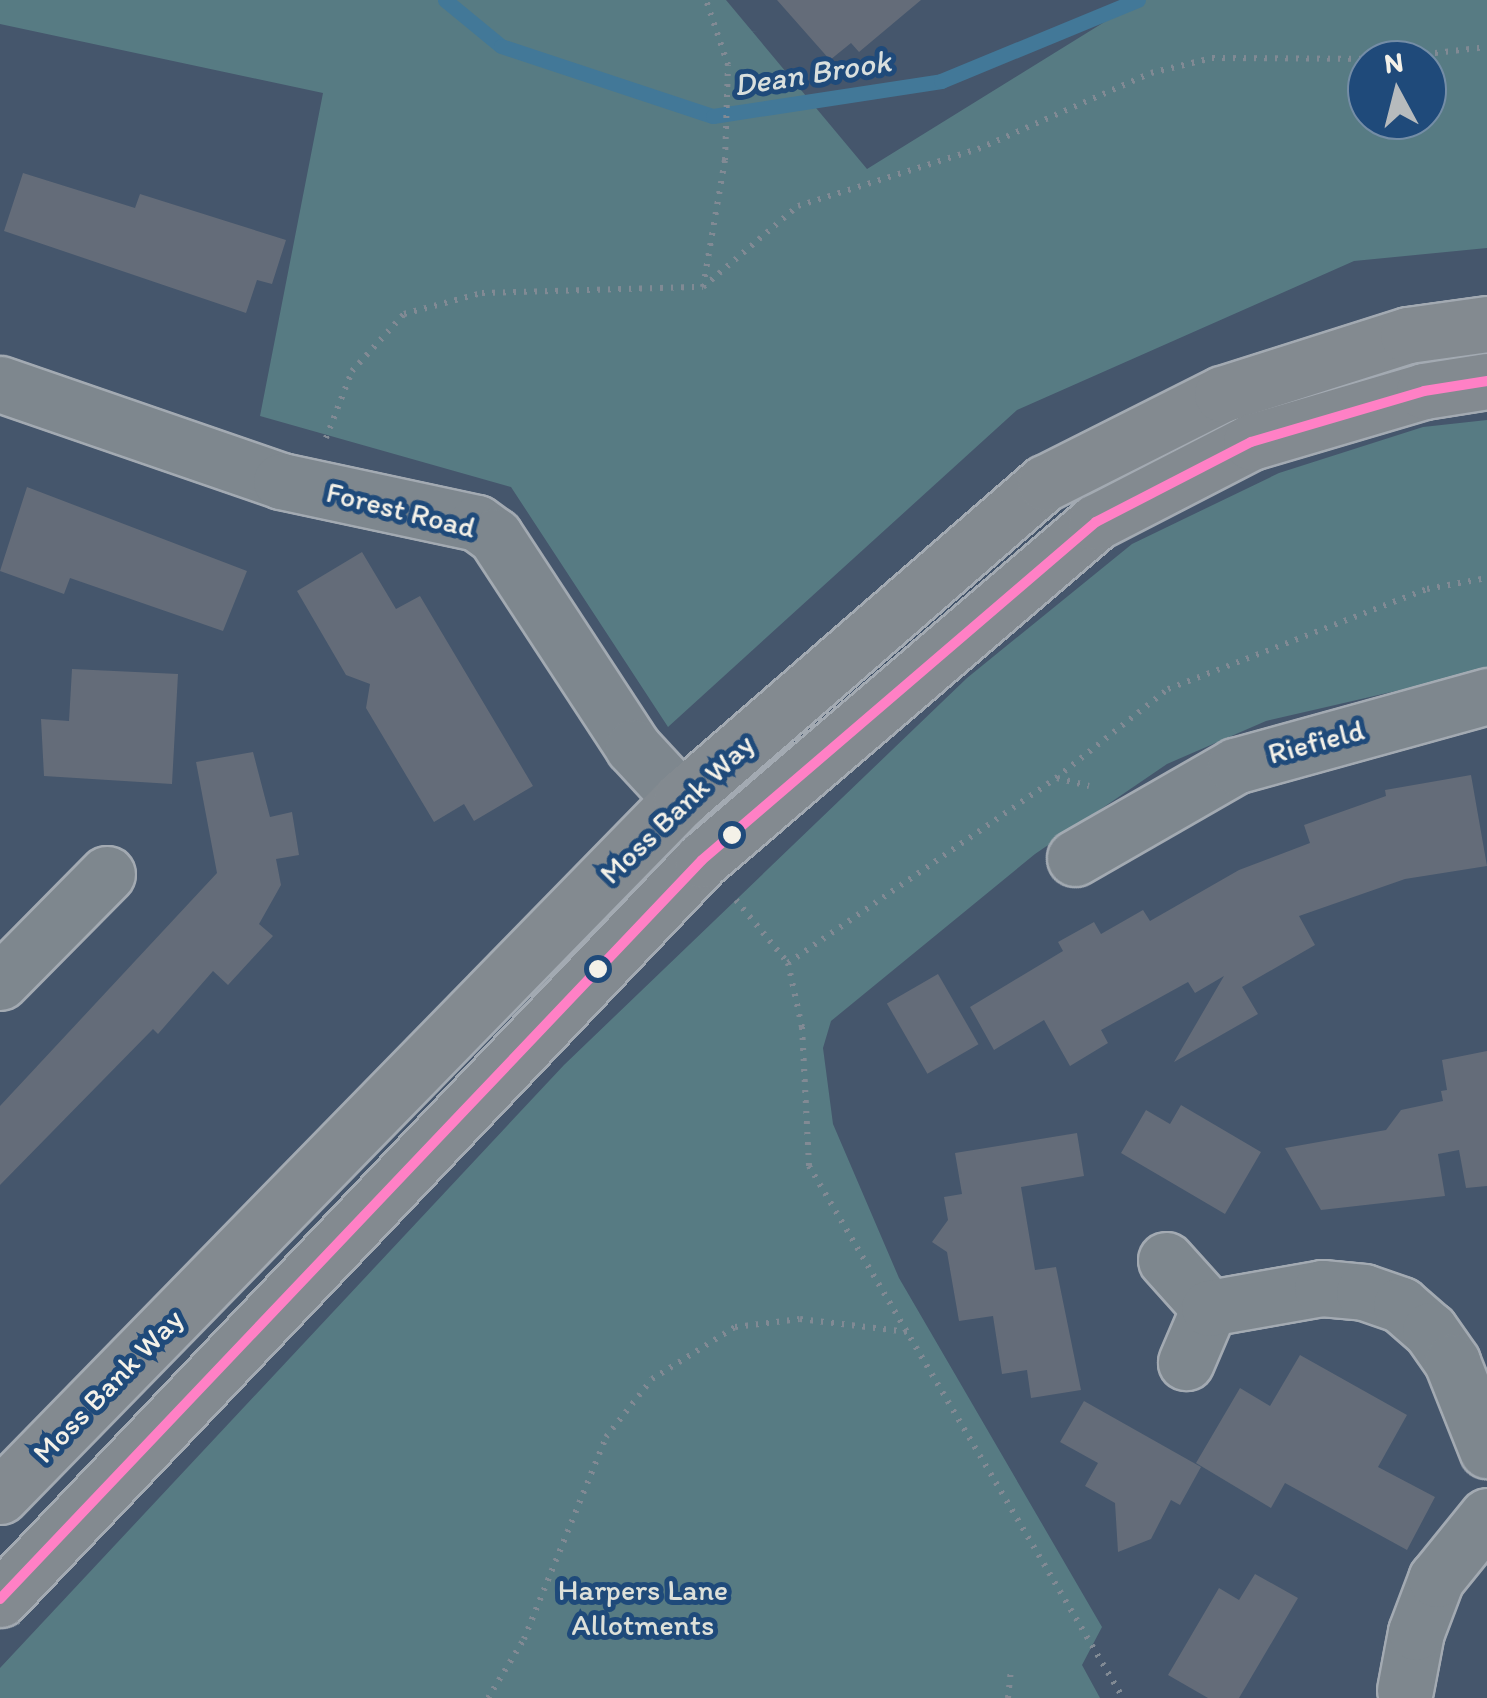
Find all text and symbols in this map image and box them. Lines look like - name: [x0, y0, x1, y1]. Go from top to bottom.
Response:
- north arrow: [1347, 40, 1447, 140]
- water label: Dean Brook: [730, 42, 894, 104]
- text: N: [1382, 44, 1405, 80]
- street label: Forest Road: [323, 474, 479, 546]
- street label: Riefield: [1264, 712, 1368, 772]
- street label: Moss Bank Way: [592, 726, 762, 892]
- unlabelled marker: [722, 825, 742, 845]
- unlabelled marker: [588, 959, 608, 979]
- street label: Moss Bank Way: [25, 1301, 191, 1471]
- park label: Harpers Lane Allotments: [557, 1572, 729, 1642]

